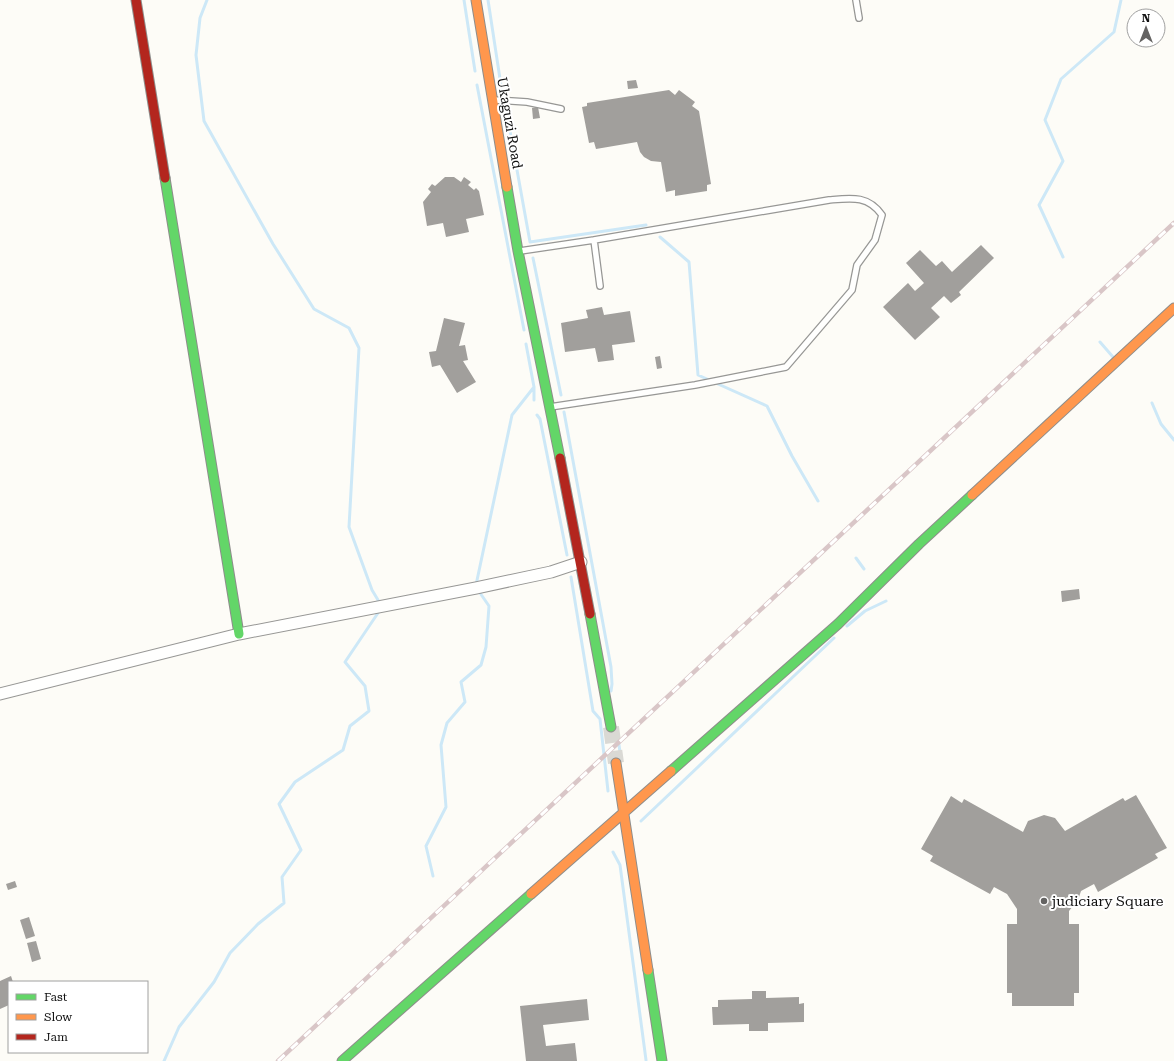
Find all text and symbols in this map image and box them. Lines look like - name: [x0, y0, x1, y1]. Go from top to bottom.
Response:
- north arrow: [1126, 8, 1166, 48]
- text: N: [1142, 12, 1151, 25]
- street label: Ukaguzi Road: [494, 76, 526, 170]
- place label: judiciary Square: [1051, 893, 1164, 909]
- marker: judiciary Square: [1039, 896, 1049, 906]
- legend: [8, 981, 148, 1053]
- text: Fast: [44, 990, 68, 1004]
- text: Slow: [44, 1010, 72, 1024]
- text: Jam: [44, 1030, 68, 1044]

